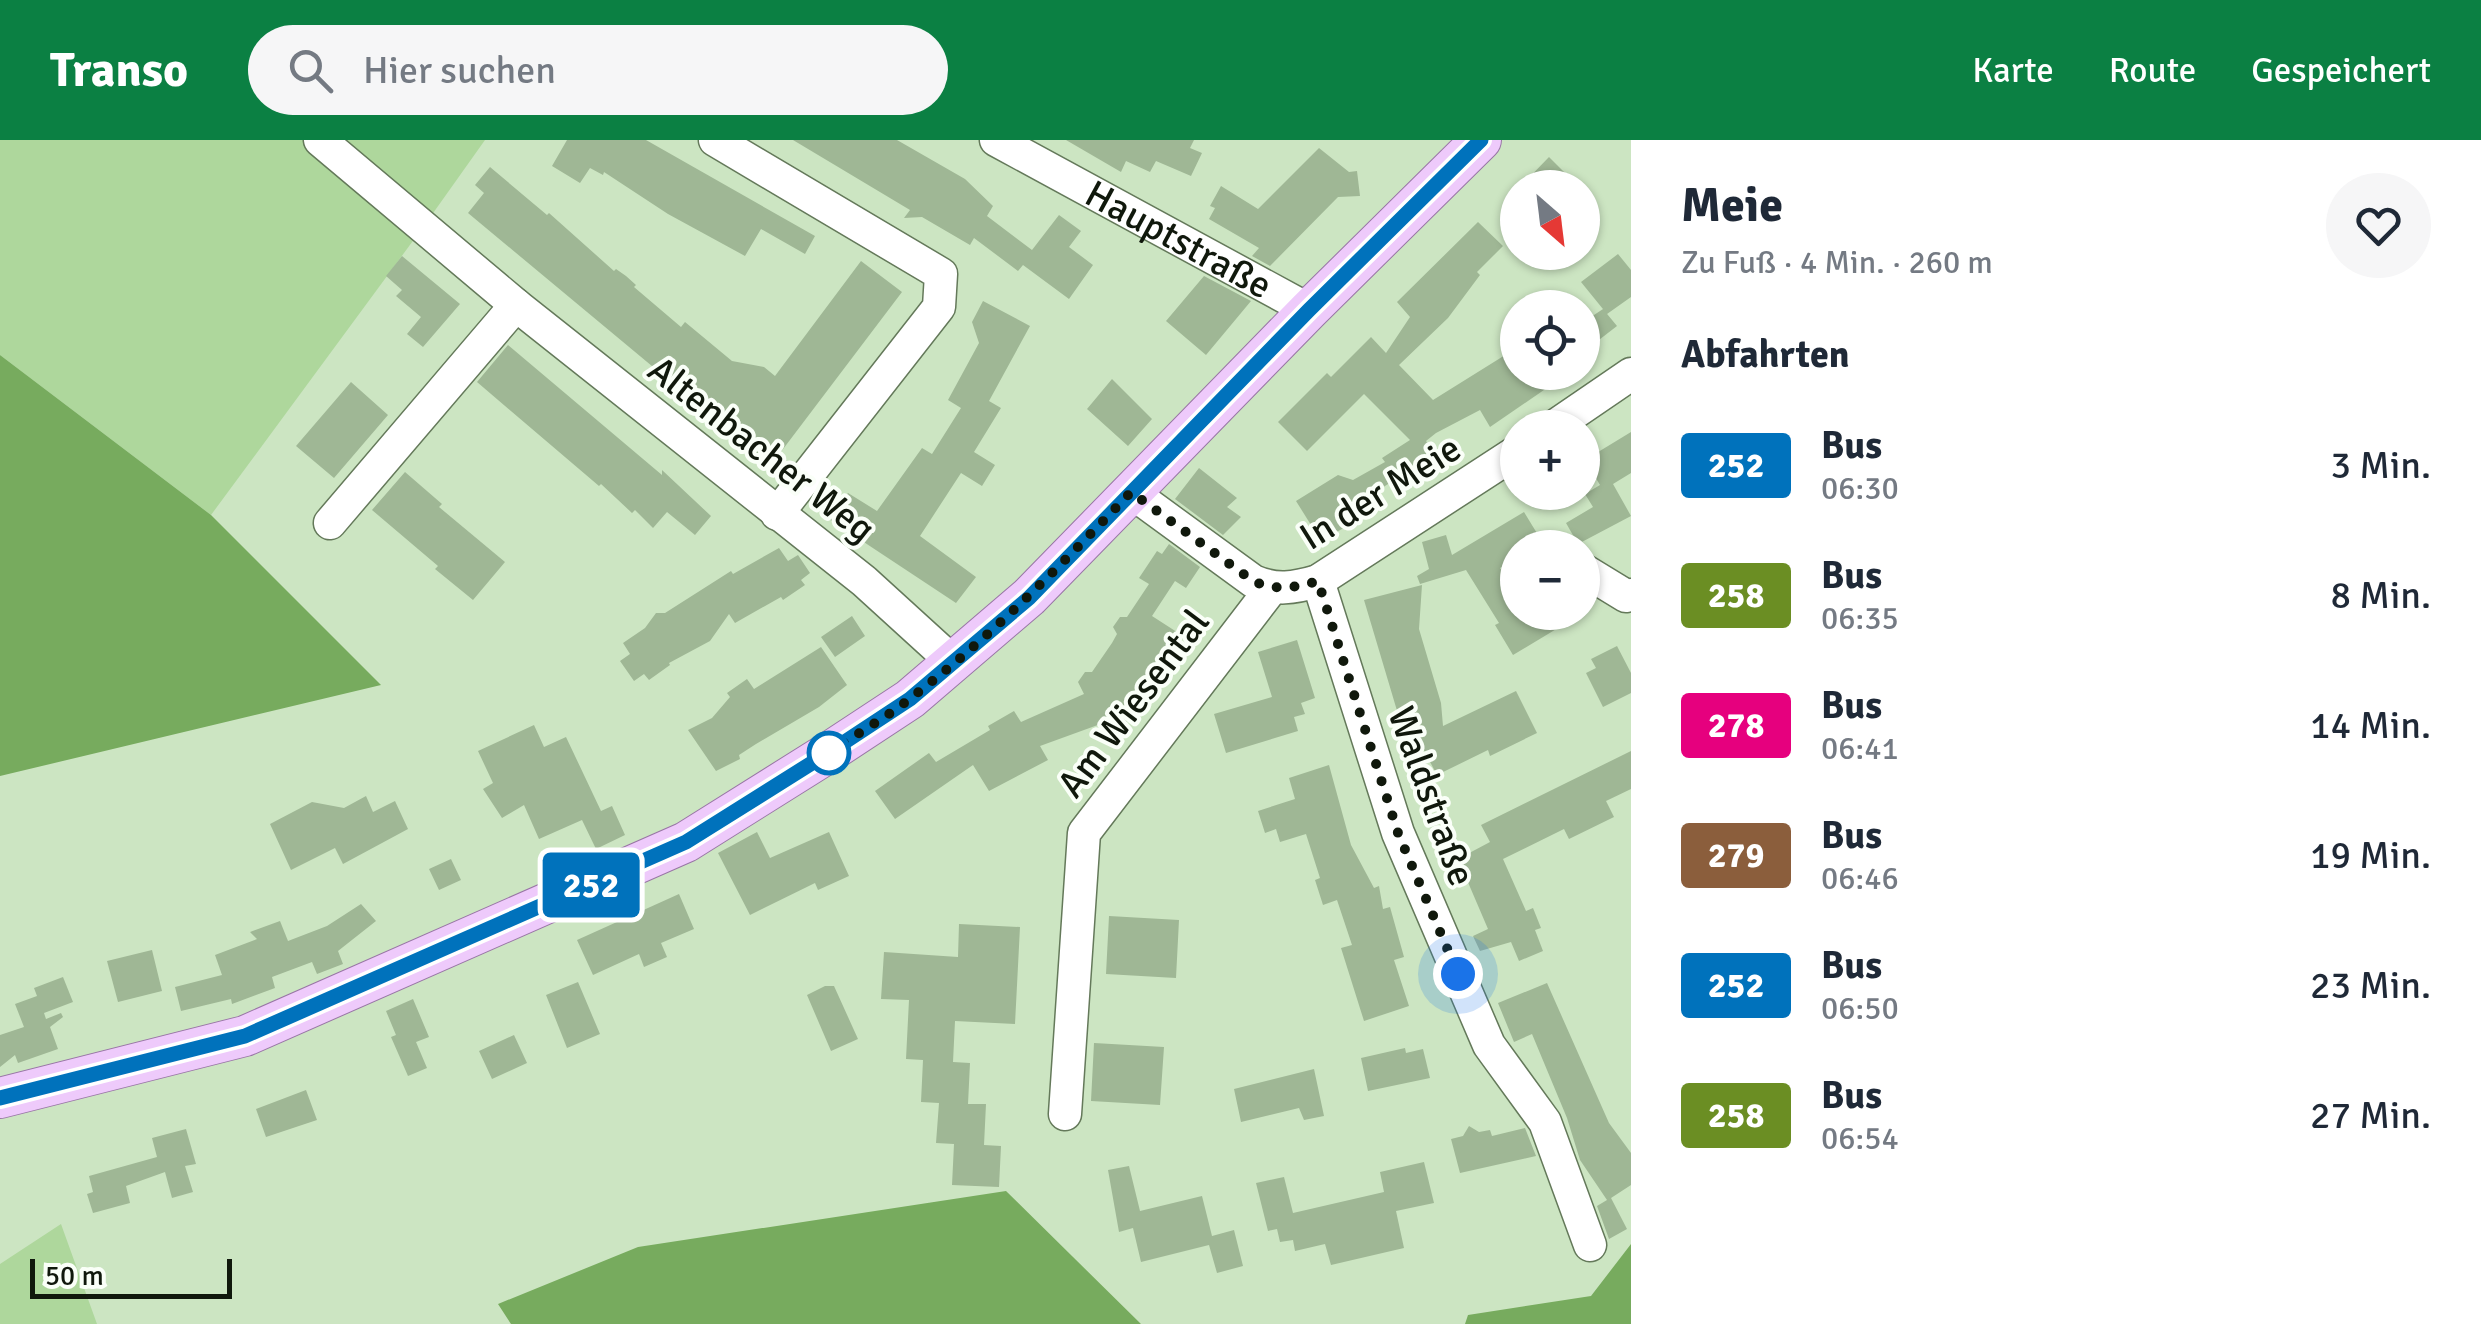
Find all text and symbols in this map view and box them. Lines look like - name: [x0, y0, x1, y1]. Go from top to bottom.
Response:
- search box: [248, 25, 948, 115]
- text: Transo: [50, 41, 188, 100]
- icon: search: [283, 43, 338, 98]
- text: Hier suchen: [363, 47, 556, 94]
- text: Karte: [1972, 49, 2054, 92]
- text: Route: [2109, 49, 2196, 92]
- text: Gespeichert: [2251, 49, 2431, 92]
- street label: Hauptstraße: [1077, 170, 1280, 309]
- north arrow: [1500, 170, 1600, 270]
- map controls: [1500, 170, 1600, 630]
- button: heart: [2326, 173, 2431, 278]
- text: Meie: [1681, 176, 1783, 235]
- text: Zu Fuß · 4 Min. · 260 m: [1681, 243, 1993, 282]
- button: locate: [1500, 290, 1600, 390]
- text: Abfahrten: [1681, 331, 1850, 378]
- street label: Altenbacher Weg: [639, 346, 885, 553]
- button: +: [1500, 410, 1600, 510]
- text: Bus: [1821, 422, 1882, 469]
- street label: In der Meie: [1291, 425, 1469, 560]
- text: 3 Min.: [2330, 442, 2431, 489]
- text: 252: [1708, 444, 1764, 487]
- text: 06:30: [1821, 469, 1899, 508]
- button: −: [1500, 530, 1600, 630]
- text: Bus: [1821, 552, 1882, 599]
- text: 8 Min.: [2330, 572, 2431, 619]
- text: 258: [1708, 574, 1764, 617]
- text: 06:35: [1821, 599, 1899, 638]
- street label: Am Wiesental: [1047, 600, 1219, 807]
- text: Bus: [1821, 682, 1882, 729]
- street label: Waldstraße: [1377, 700, 1486, 892]
- text: 14 Min.: [2310, 702, 2431, 749]
- text: 278: [1708, 704, 1764, 747]
- text: 06:41: [1821, 729, 1899, 768]
- unlabelled marker: [808, 732, 850, 774]
- text: Bus: [1821, 812, 1882, 859]
- text: 19 Min.: [2310, 832, 2431, 879]
- text: 279: [1708, 834, 1764, 877]
- line badge: 252: [534, 852, 648, 918]
- text: 06:46: [1821, 859, 1899, 898]
- text: 252: [563, 864, 619, 907]
- text: Bus: [1821, 942, 1882, 989]
- your location: [1433, 949, 1483, 999]
- text: 23 Min.: [2310, 962, 2431, 1009]
- text: 252: [1708, 964, 1764, 1007]
- text: 06:50: [1821, 989, 1899, 1028]
- text: Bus: [1821, 1072, 1882, 1119]
- text: 27 Min.: [2310, 1092, 2431, 1139]
- text: 258: [1708, 1094, 1764, 1137]
- text: 06:54: [1821, 1119, 1899, 1158]
- scale bar: [30, 1254, 232, 1298]
- text: 50 m: [45, 1259, 104, 1293]

